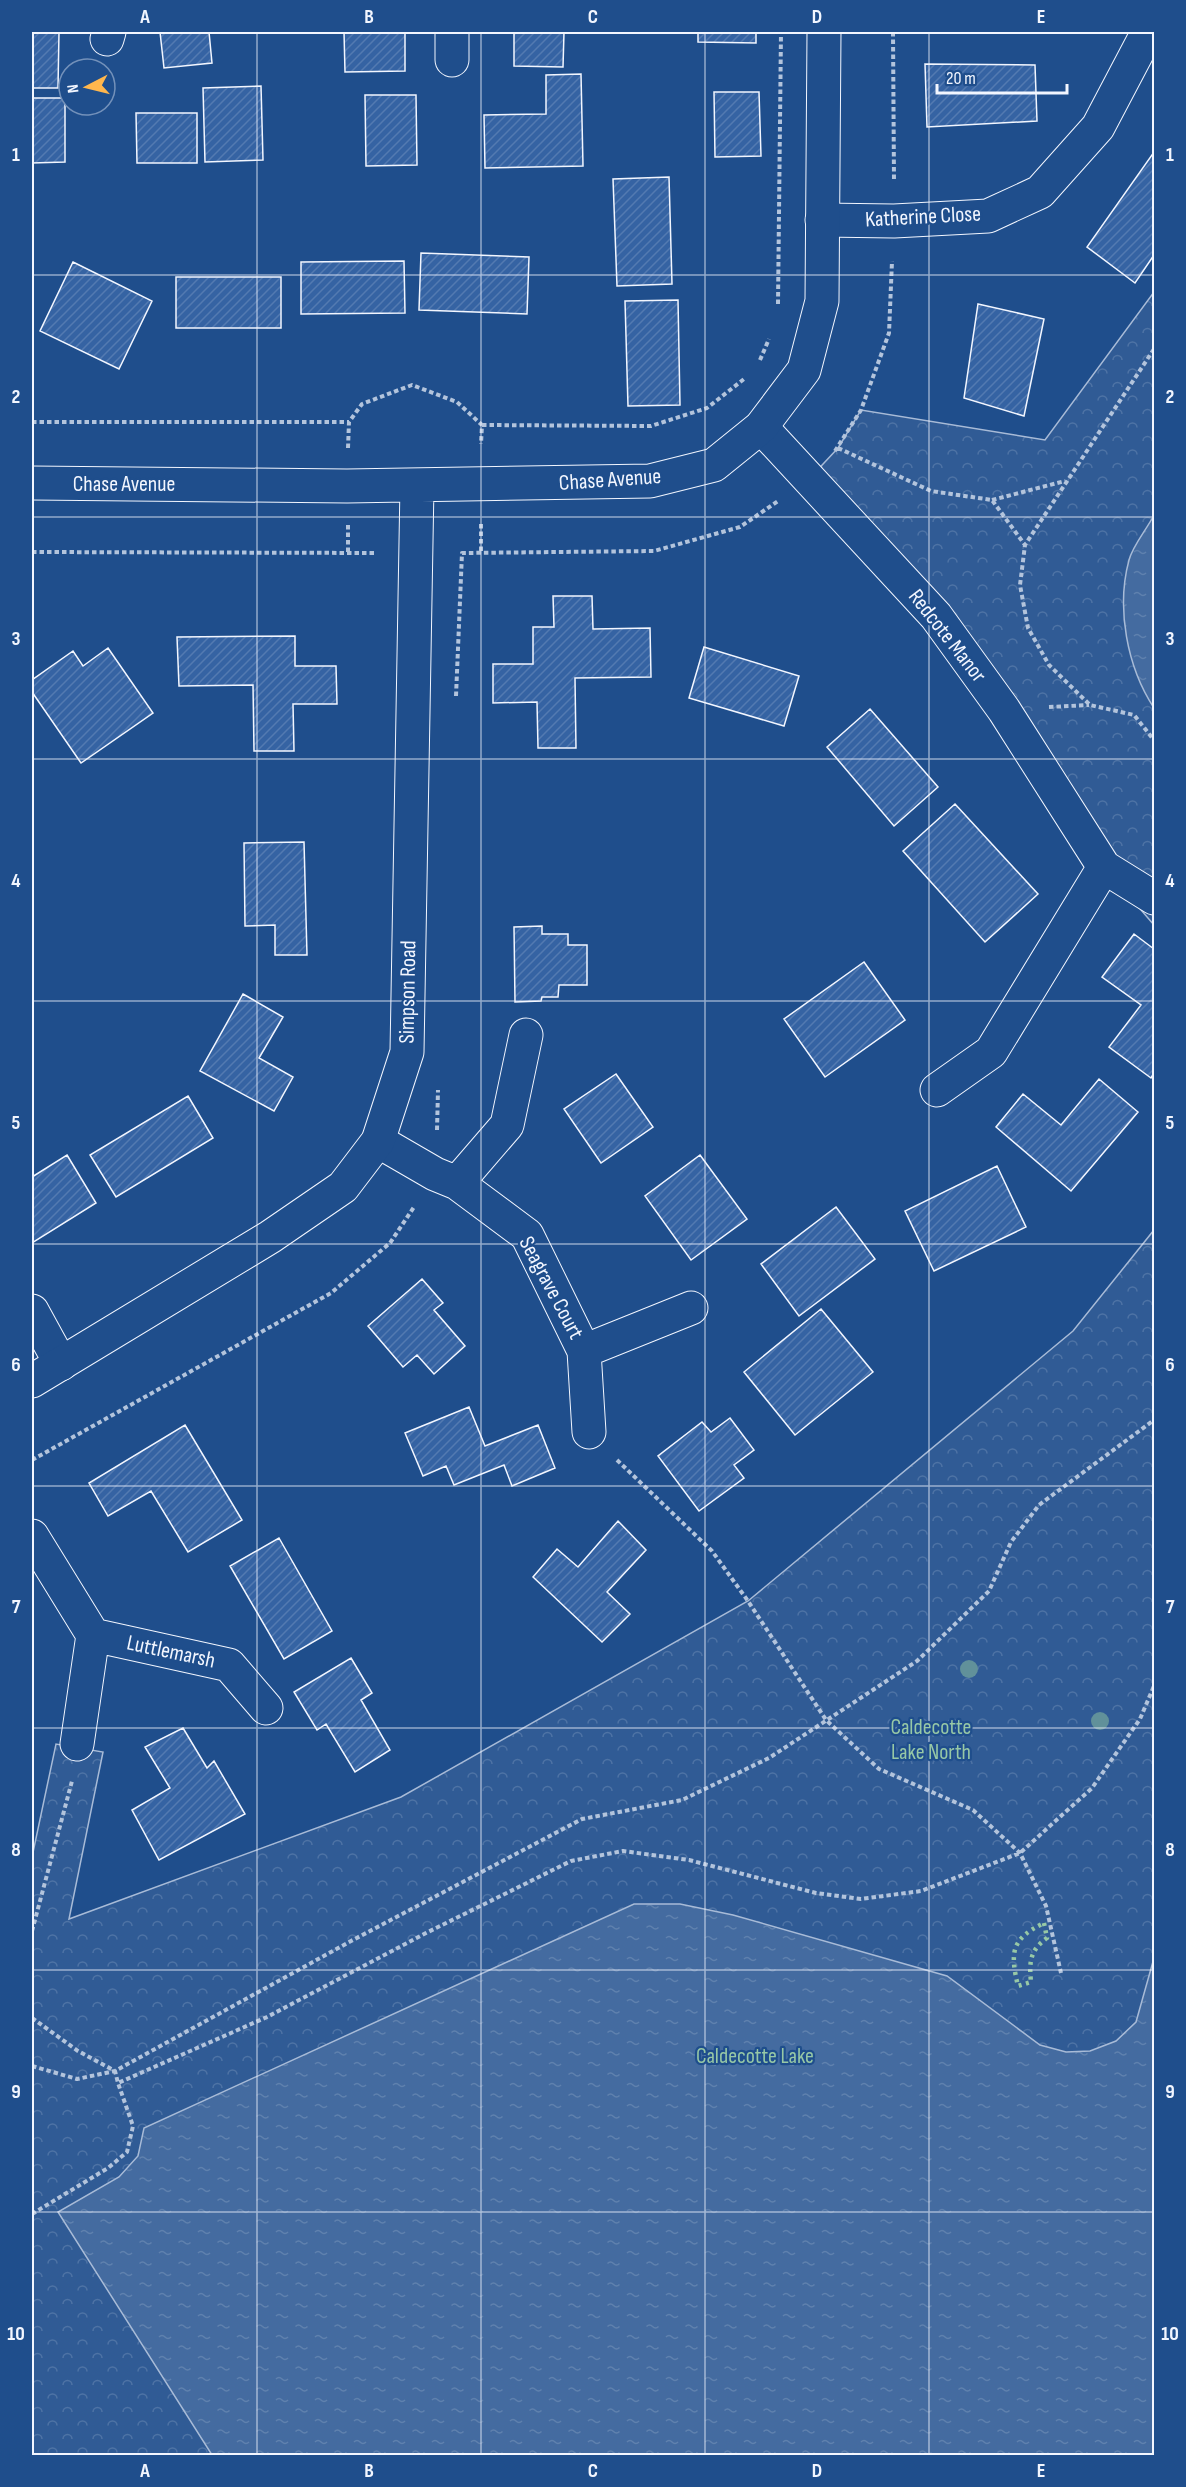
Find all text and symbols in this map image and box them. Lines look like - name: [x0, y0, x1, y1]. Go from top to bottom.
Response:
- text: A: [139, 5, 150, 29]
- text: B: [364, 5, 374, 29]
- text: C: [588, 5, 598, 29]
- text: D: [812, 5, 822, 29]
- text: E: [1037, 5, 1045, 29]
- north arrow: [57, 57, 117, 117]
- scale bar: [937, 57, 1068, 95]
- text: 20 m: [946, 68, 976, 89]
- text: N: [64, 83, 84, 94]
- text: 1: [12, 143, 20, 167]
- text: 1: [1166, 143, 1174, 167]
- street label: Katherine Close: [864, 200, 982, 234]
- text: 2: [12, 385, 20, 409]
- text: 2: [1166, 385, 1174, 409]
- street label: Chase Avenue: [558, 463, 662, 497]
- street label: Chase Avenue: [73, 471, 175, 498]
- street label: Redcote Manor: [902, 584, 992, 688]
- text: 3: [12, 627, 21, 651]
- text: 3: [1166, 627, 1175, 651]
- text: 4: [11, 869, 21, 893]
- text: 4: [1165, 869, 1175, 893]
- street label: Simpson Road: [394, 940, 422, 1044]
- text: 5: [12, 1111, 21, 1135]
- text: 5: [1166, 1111, 1175, 1135]
- street label: Seagrave Court: [513, 1232, 589, 1344]
- text: 6: [11, 1353, 21, 1377]
- text: 6: [1165, 1353, 1175, 1377]
- text: 7: [12, 1595, 21, 1619]
- text: 7: [1166, 1595, 1175, 1619]
- street label: Luttlemarsh: [124, 1629, 218, 1675]
- park label: Caldecotte Lake North: [891, 1714, 971, 1766]
- text: 8: [11, 1838, 21, 1862]
- text: 8: [1165, 1838, 1175, 1862]
- park label: Caldecotte Lake: [696, 2043, 814, 2070]
- text: 9: [11, 2080, 21, 2104]
- text: 9: [1165, 2080, 1175, 2104]
- text: 10: [7, 2322, 25, 2346]
- text: 10: [1161, 2322, 1179, 2346]
- text: A: [139, 2459, 150, 2483]
- text: B: [364, 2459, 374, 2483]
- text: C: [588, 2459, 598, 2483]
- text: D: [812, 2459, 822, 2483]
- text: E: [1037, 2459, 1045, 2483]

